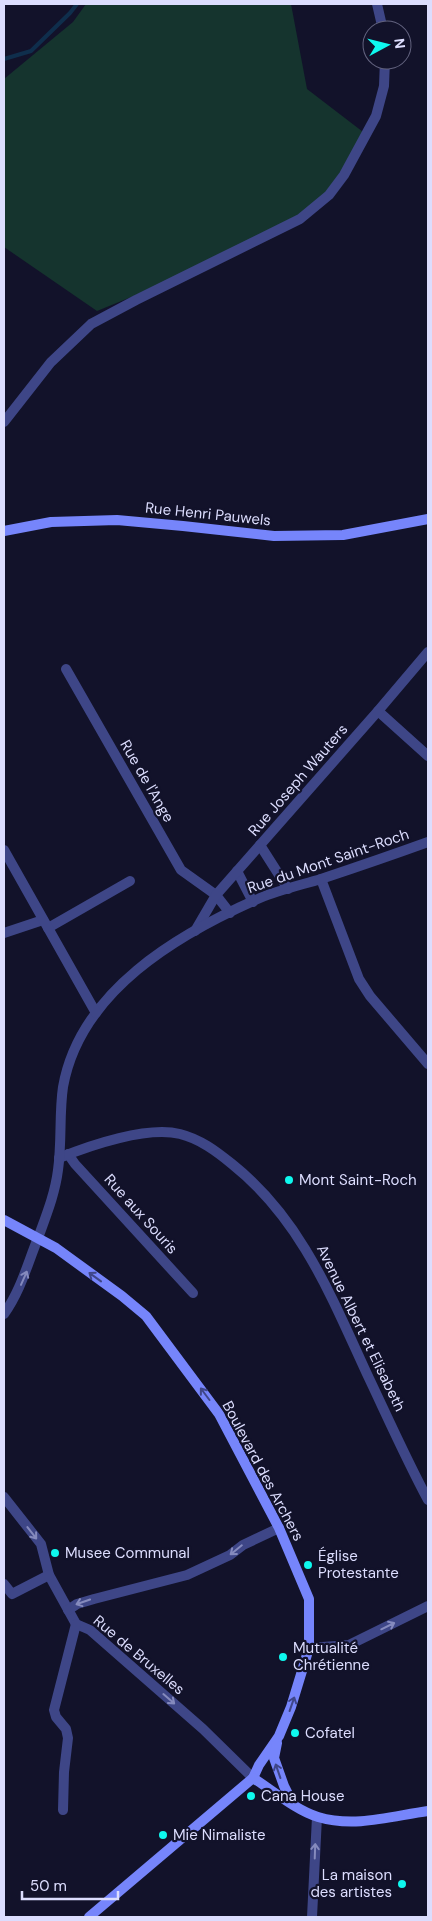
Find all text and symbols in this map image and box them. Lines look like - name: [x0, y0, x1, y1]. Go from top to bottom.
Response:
- north arrow: [362, 20, 412, 70]
- text: N: [390, 37, 409, 50]
- street label: Rue Henri Pauwels: [144, 497, 272, 531]
- street label: Rue Joseph Wauters: [244, 720, 352, 840]
- street label: Rue de l'Ange: [115, 736, 179, 826]
- street label: Rue du Mont Saint-Roch: [245, 824, 411, 898]
- street label: Rue aux Souris: [100, 1170, 182, 1258]
- place label: Mont Saint-Roch: [299, 1170, 417, 1190]
- marker: Mont Saint-Roch: [283, 1174, 295, 1186]
- street label: Avenue Albert et Elisabeth: [312, 1241, 410, 1415]
- one-way arrow: [19, 1271, 29, 1286]
- one-way arrow: [88, 1272, 102, 1282]
- one-way arrow: [200, 1388, 210, 1402]
- street label: Boulevard des Archers: [218, 1397, 308, 1545]
- one-way arrow: [27, 1526, 38, 1539]
- place label: Musee Communal: [65, 1543, 190, 1563]
- one-way arrow: [230, 1545, 243, 1556]
- place label: Église Protestante: [318, 1546, 399, 1583]
- marker: Musee Communal: [49, 1547, 61, 1559]
- marker: Église Protestante: [302, 1559, 314, 1571]
- one-way arrow: [76, 1598, 91, 1607]
- street label: Rue de Bruxelles: [89, 1611, 189, 1699]
- one-way arrow: [381, 1621, 396, 1631]
- place label: Mutualité Chrétienne: [293, 1638, 370, 1675]
- marker: Mutualité Chrétienne: [277, 1651, 289, 1663]
- one-way arrow: [162, 1694, 175, 1705]
- one-way arrow: [287, 1696, 297, 1712]
- place label: Cofatel: [305, 1723, 355, 1743]
- marker: Cofatel: [289, 1727, 301, 1739]
- one-way arrow: [273, 1764, 282, 1780]
- place label: Cana House: [261, 1786, 344, 1806]
- marker: Cana House: [245, 1790, 257, 1802]
- place label: Mie Nimaliste: [173, 1825, 266, 1845]
- marker: Mie Nimaliste: [157, 1829, 169, 1841]
- one-way arrow: [310, 1843, 320, 1860]
- place label: La maison des artistes: [310, 1865, 392, 1902]
- scale bar: [22, 1868, 119, 1900]
- text: 50 m: [30, 1876, 67, 1896]
- marker: La maison des artistes: [396, 1878, 408, 1890]

